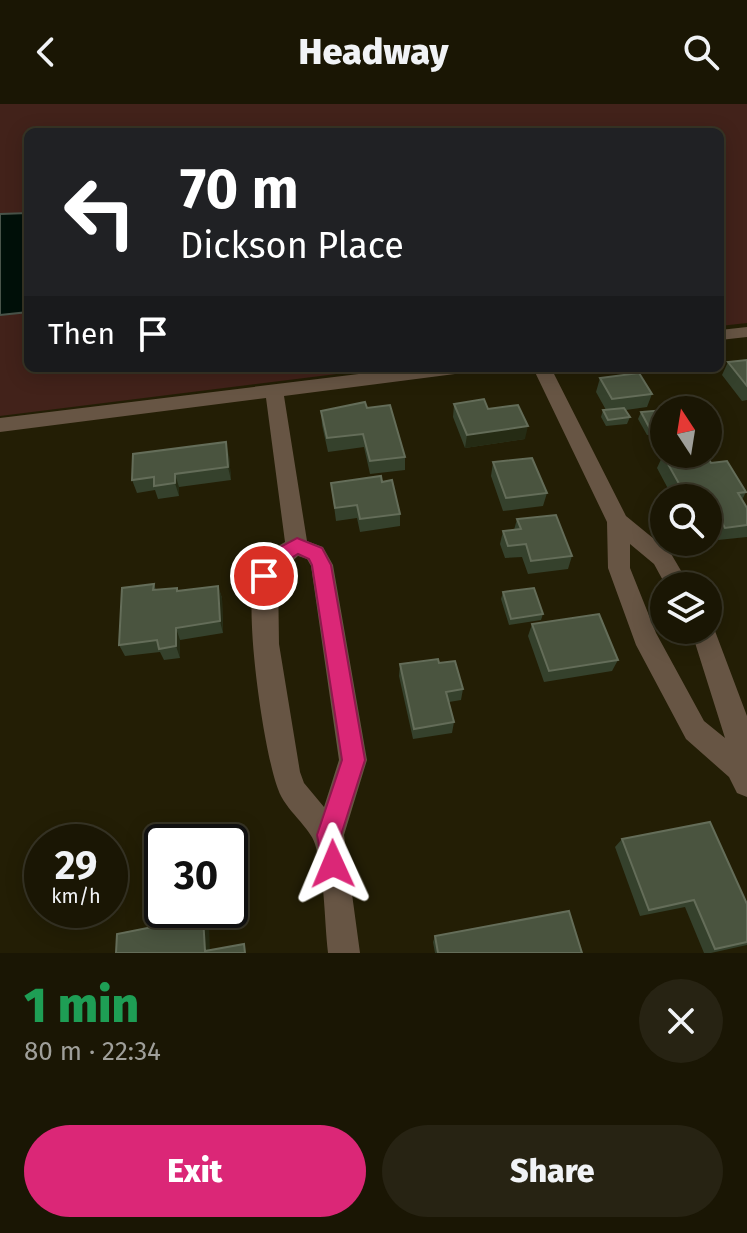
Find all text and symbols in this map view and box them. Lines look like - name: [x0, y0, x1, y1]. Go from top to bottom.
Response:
- icon: back: [24, 30, 68, 74]
- text: Headway: [299, 30, 448, 74]
- icon: search: [679, 30, 723, 74]
- text: 70 m: [180, 156, 299, 223]
- icon: left: [48, 160, 152, 264]
- text: Dickson Place: [180, 224, 404, 268]
- icon: arrive: [131, 312, 175, 356]
- text: Then: [48, 316, 115, 352]
- north arrow: [650, 396, 722, 468]
- map controls: [650, 396, 722, 644]
- button: search: [650, 484, 722, 556]
- pin: [230, 542, 298, 610]
- icon: arrive: [242, 554, 286, 598]
- button: layers: [650, 572, 722, 644]
- position arrow: [291, 822, 375, 906]
- speed limit sign: 30: [144, 824, 248, 928]
- text: 29: [55, 842, 97, 890]
- text: km/h: [51, 884, 101, 908]
- text: 1 min: [24, 977, 139, 1035]
- button: close: [639, 979, 723, 1063]
- text: 80 m · 22:34: [24, 1036, 161, 1067]
- button: Exit: [24, 1125, 366, 1217]
- button: Share: [382, 1125, 723, 1217]

